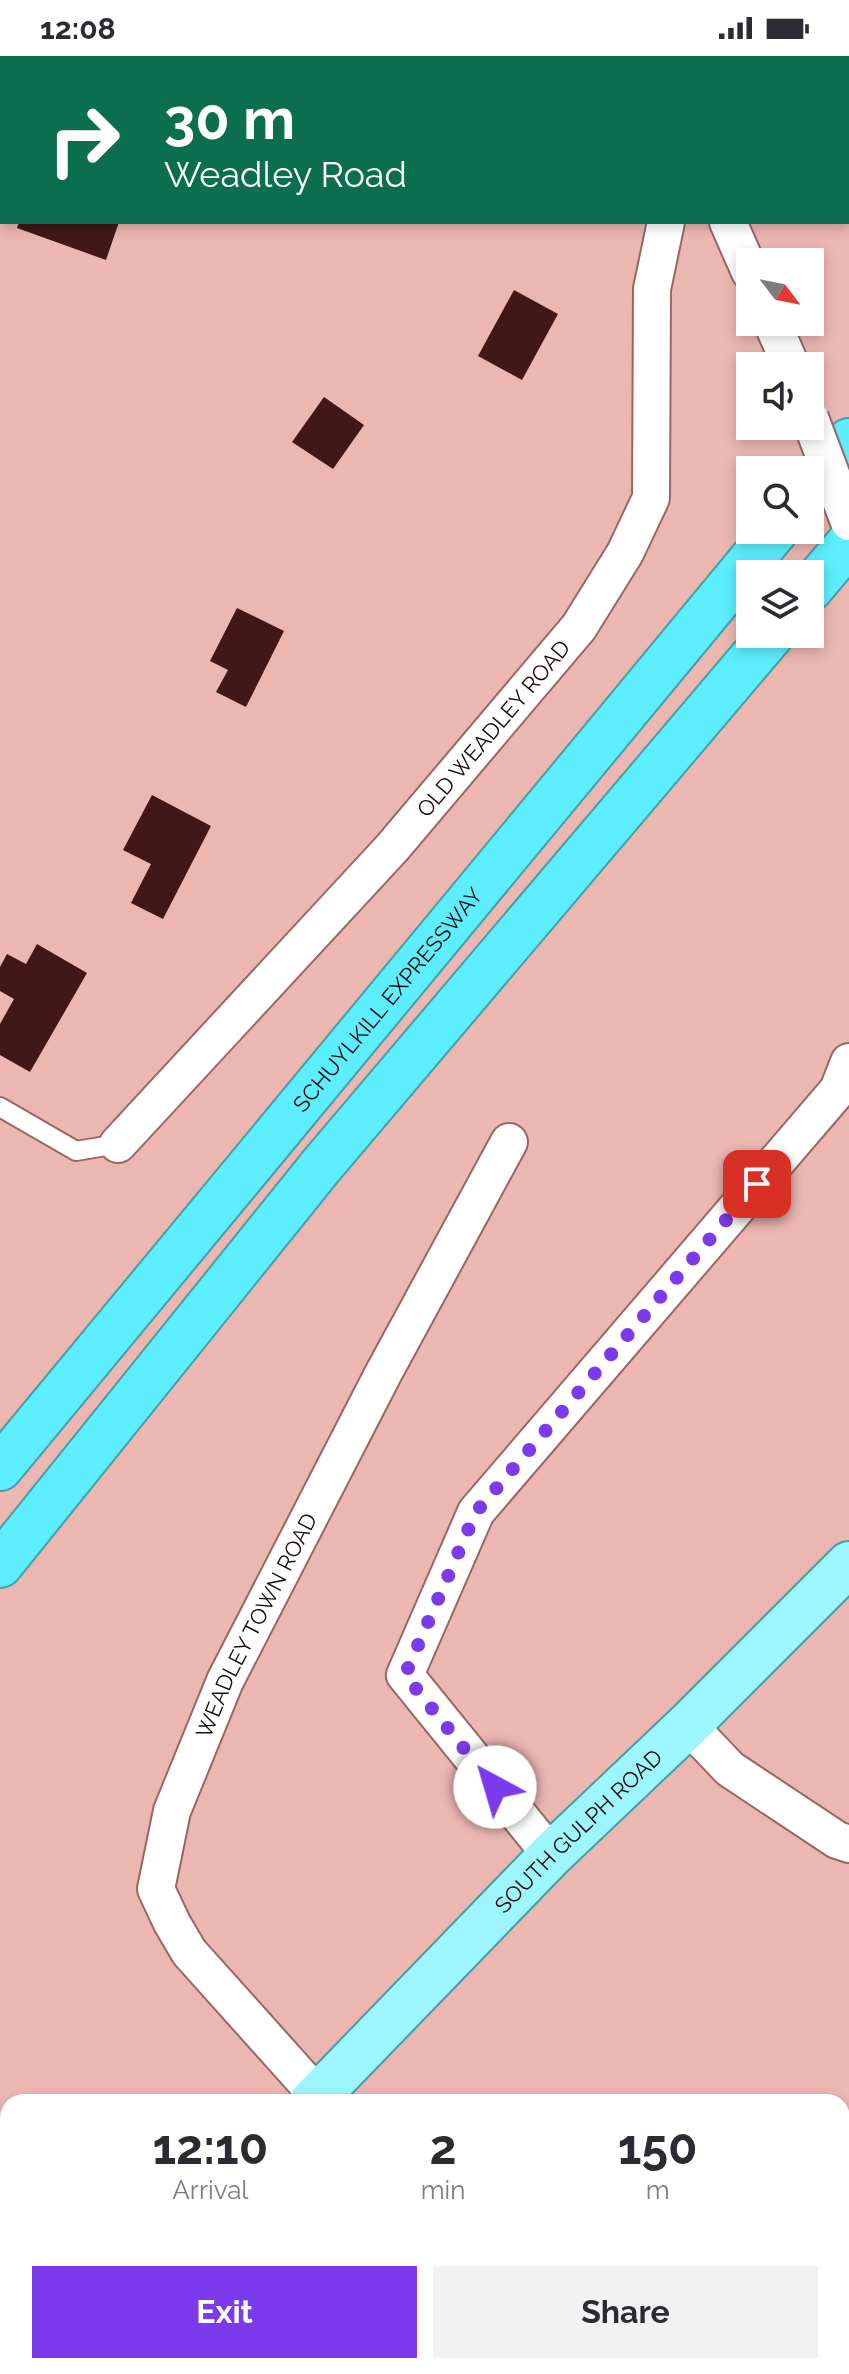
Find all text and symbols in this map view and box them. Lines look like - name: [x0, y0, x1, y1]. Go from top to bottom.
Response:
- text: 12:08: [40, 11, 116, 46]
- text: 30 m: [164, 86, 295, 152]
- icon: right: [32, 88, 136, 192]
- text: Weadley Road: [164, 153, 407, 195]
- north arrow: [736, 248, 824, 336]
- map controls: [736, 248, 824, 648]
- button: sound: [736, 352, 824, 440]
- button: search: [736, 456, 824, 544]
- button: layers: [736, 560, 824, 648]
- street label: OLD WEADLEY ROAD: [411, 635, 575, 822]
- street label: SCHUYLKILL EXPRESSWAY: [287, 882, 488, 1117]
- pin: [723, 1150, 791, 1218]
- icon: arrive: [735, 1162, 779, 1206]
- street label: WEADLEY TOWN ROAD: [190, 1509, 322, 1742]
- street label: SOUTH GULPH ROAD: [489, 1744, 667, 1918]
- position arrow: [453, 1745, 537, 1829]
- text: 12:10: [152, 2119, 268, 2175]
- text: 2: [429, 2119, 457, 2175]
- text: 150: [618, 2119, 698, 2175]
- text: Arrival: [172, 2175, 248, 2205]
- text: min: [421, 2175, 465, 2205]
- text: m: [646, 2175, 670, 2205]
- button: Exit: [32, 2266, 417, 2358]
- button: Share: [433, 2266, 818, 2358]

